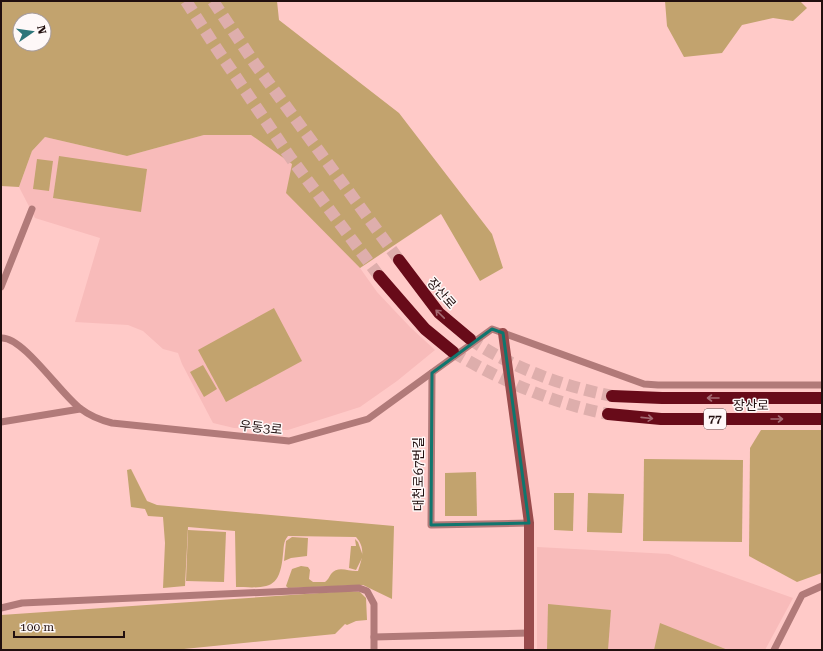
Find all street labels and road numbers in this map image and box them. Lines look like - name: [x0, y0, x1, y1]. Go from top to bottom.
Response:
- street label: 장산로: [424, 275, 459, 312]
- street label: 장산로: [733, 398, 769, 413]
- road number: 77: [704, 409, 726, 429]
- street label: 우동3로: [239, 418, 283, 437]
- street label: 대천로67번길: [411, 437, 426, 511]

